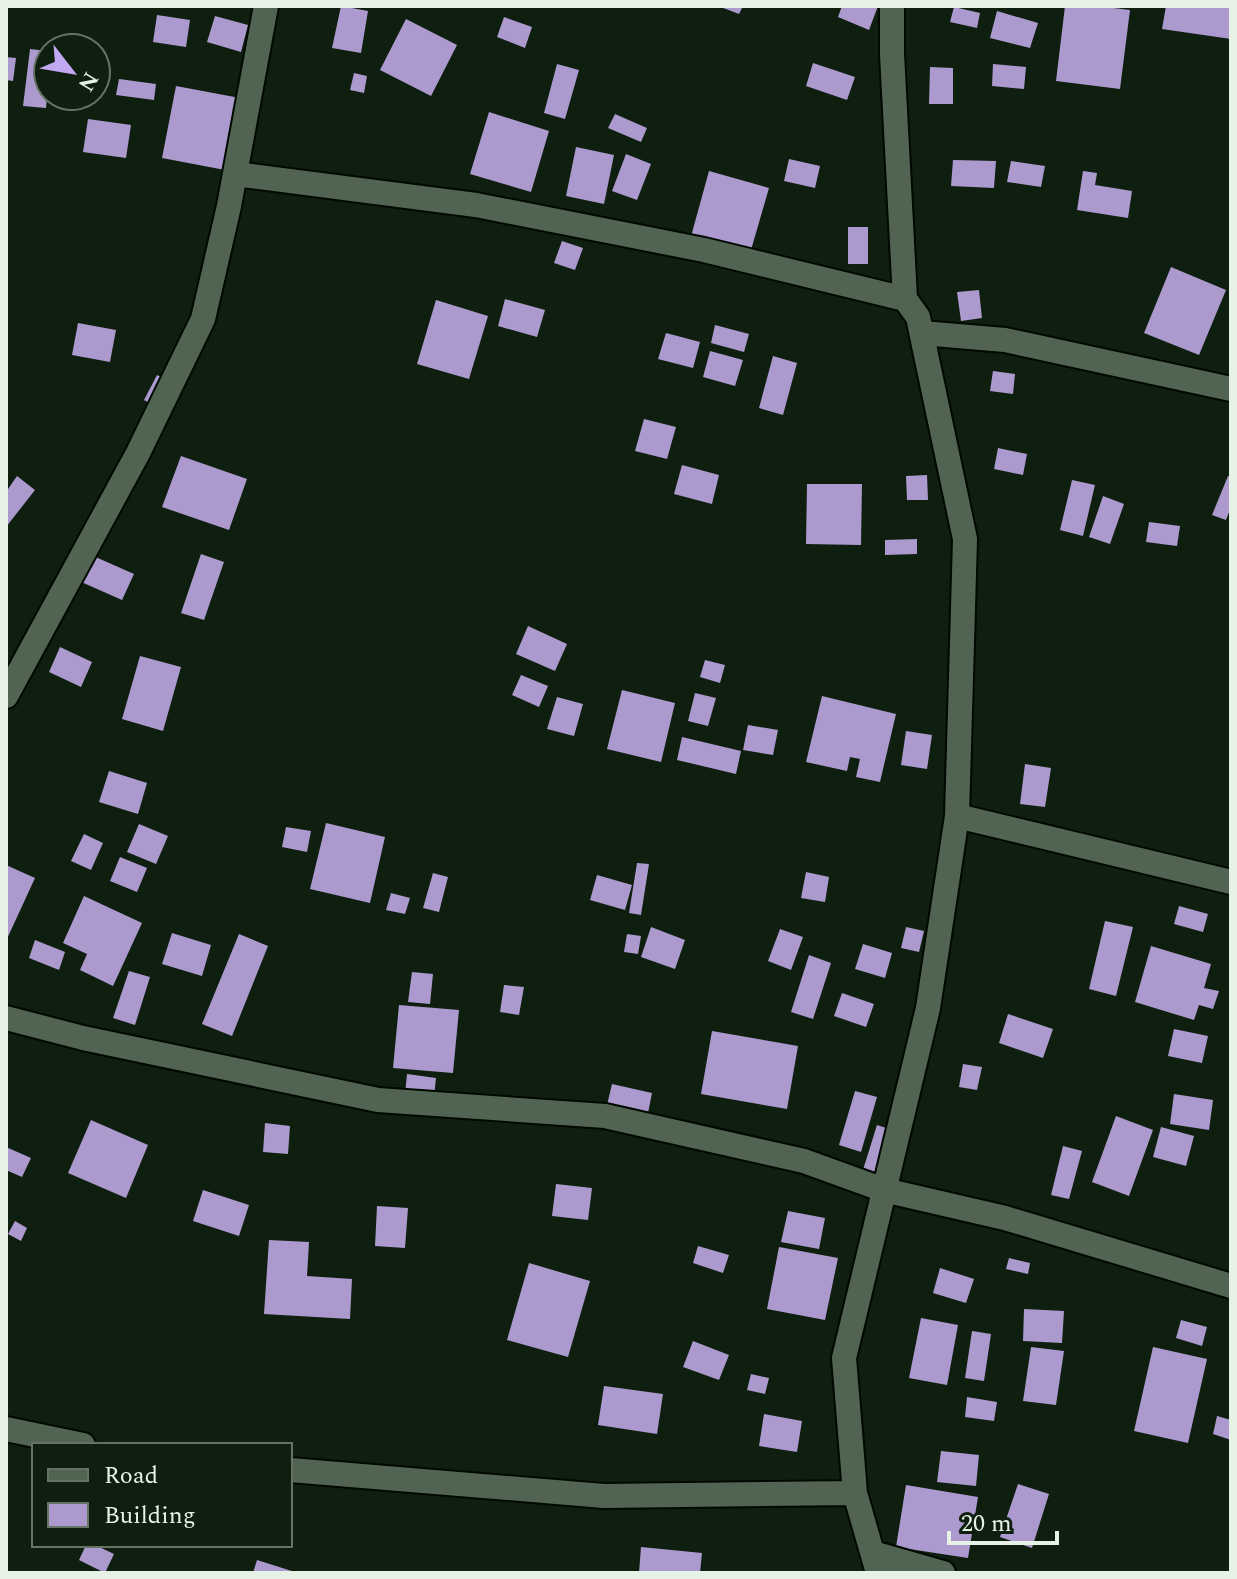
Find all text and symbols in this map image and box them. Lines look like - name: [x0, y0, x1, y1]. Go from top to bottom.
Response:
- north arrow: [32, 32, 112, 112]
- text: N: [69, 65, 107, 98]
- legend: [32, 1443, 292, 1547]
- text: Road: [104, 1458, 158, 1494]
- scale bar: [949, 1495, 1057, 1545]
- text: Building: [104, 1498, 196, 1534]
- text: 20 m: [961, 1506, 1012, 1542]

